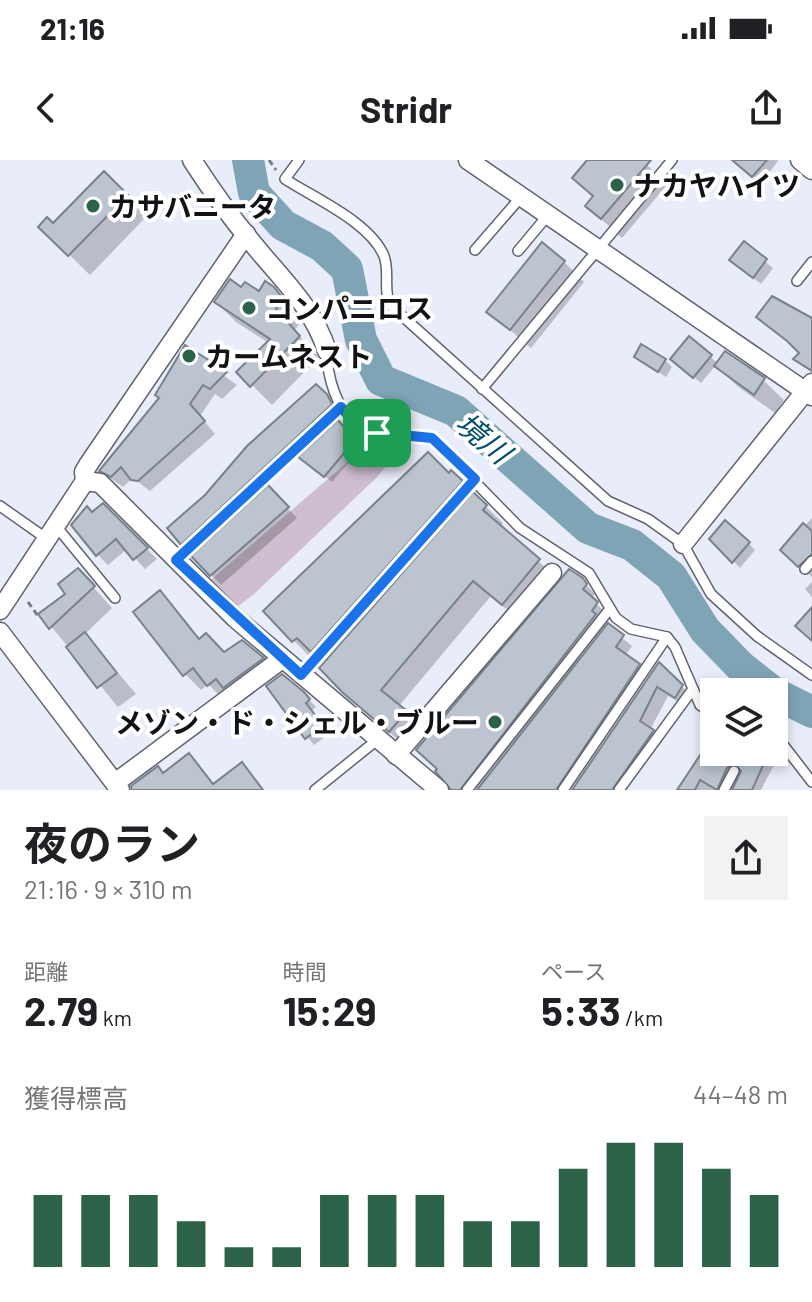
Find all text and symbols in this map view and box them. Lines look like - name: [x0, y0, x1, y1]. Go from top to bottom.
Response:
- text: 21:16: [40, 10, 105, 46]
- icon: back: [24, 86, 68, 130]
- icon: share: [744, 86, 788, 130]
- text: Stridr: [360, 87, 452, 130]
- place label: ナカヤハイツ: [633, 168, 800, 202]
- marker: ナカヤハイツ: [608, 176, 626, 194]
- place label: カサバニータ: [109, 189, 276, 223]
- marker: カサバニータ: [84, 197, 102, 215]
- place label: コンパニロス: [265, 291, 433, 325]
- marker: コンパニロス: [240, 299, 258, 317]
- place label: カームネスト: [205, 339, 372, 373]
- marker: カームネスト: [180, 347, 198, 365]
- pin: [343, 399, 411, 467]
- water label: 境川: [449, 404, 521, 472]
- icon: arrive: [355, 411, 399, 455]
- map controls: [700, 678, 788, 766]
- button: layers: [700, 678, 788, 766]
- place label: メゾン・ド・シェル・ブルー: [115, 705, 479, 739]
- marker: メゾン・ド・シェル・ブルー: [486, 713, 504, 731]
- text: 夜のラン: [24, 816, 200, 869]
- button: share: [704, 816, 788, 900]
- text: 21:16 · 9 × 310 m: [24, 873, 192, 904]
- text: 距離: [24, 958, 68, 984]
- text: 時間: [283, 958, 327, 984]
- text: ペース: [541, 958, 606, 984]
- text: 2.79: [24, 986, 98, 1034]
- text: 15:29: [283, 986, 377, 1034]
- text: 5:33: [541, 986, 621, 1034]
- text: km: [98, 1004, 132, 1030]
- text: /km: [621, 1004, 663, 1030]
- text: 44–48 m: [693, 1078, 788, 1109]
- text: 獲得標高: [24, 1082, 128, 1113]

